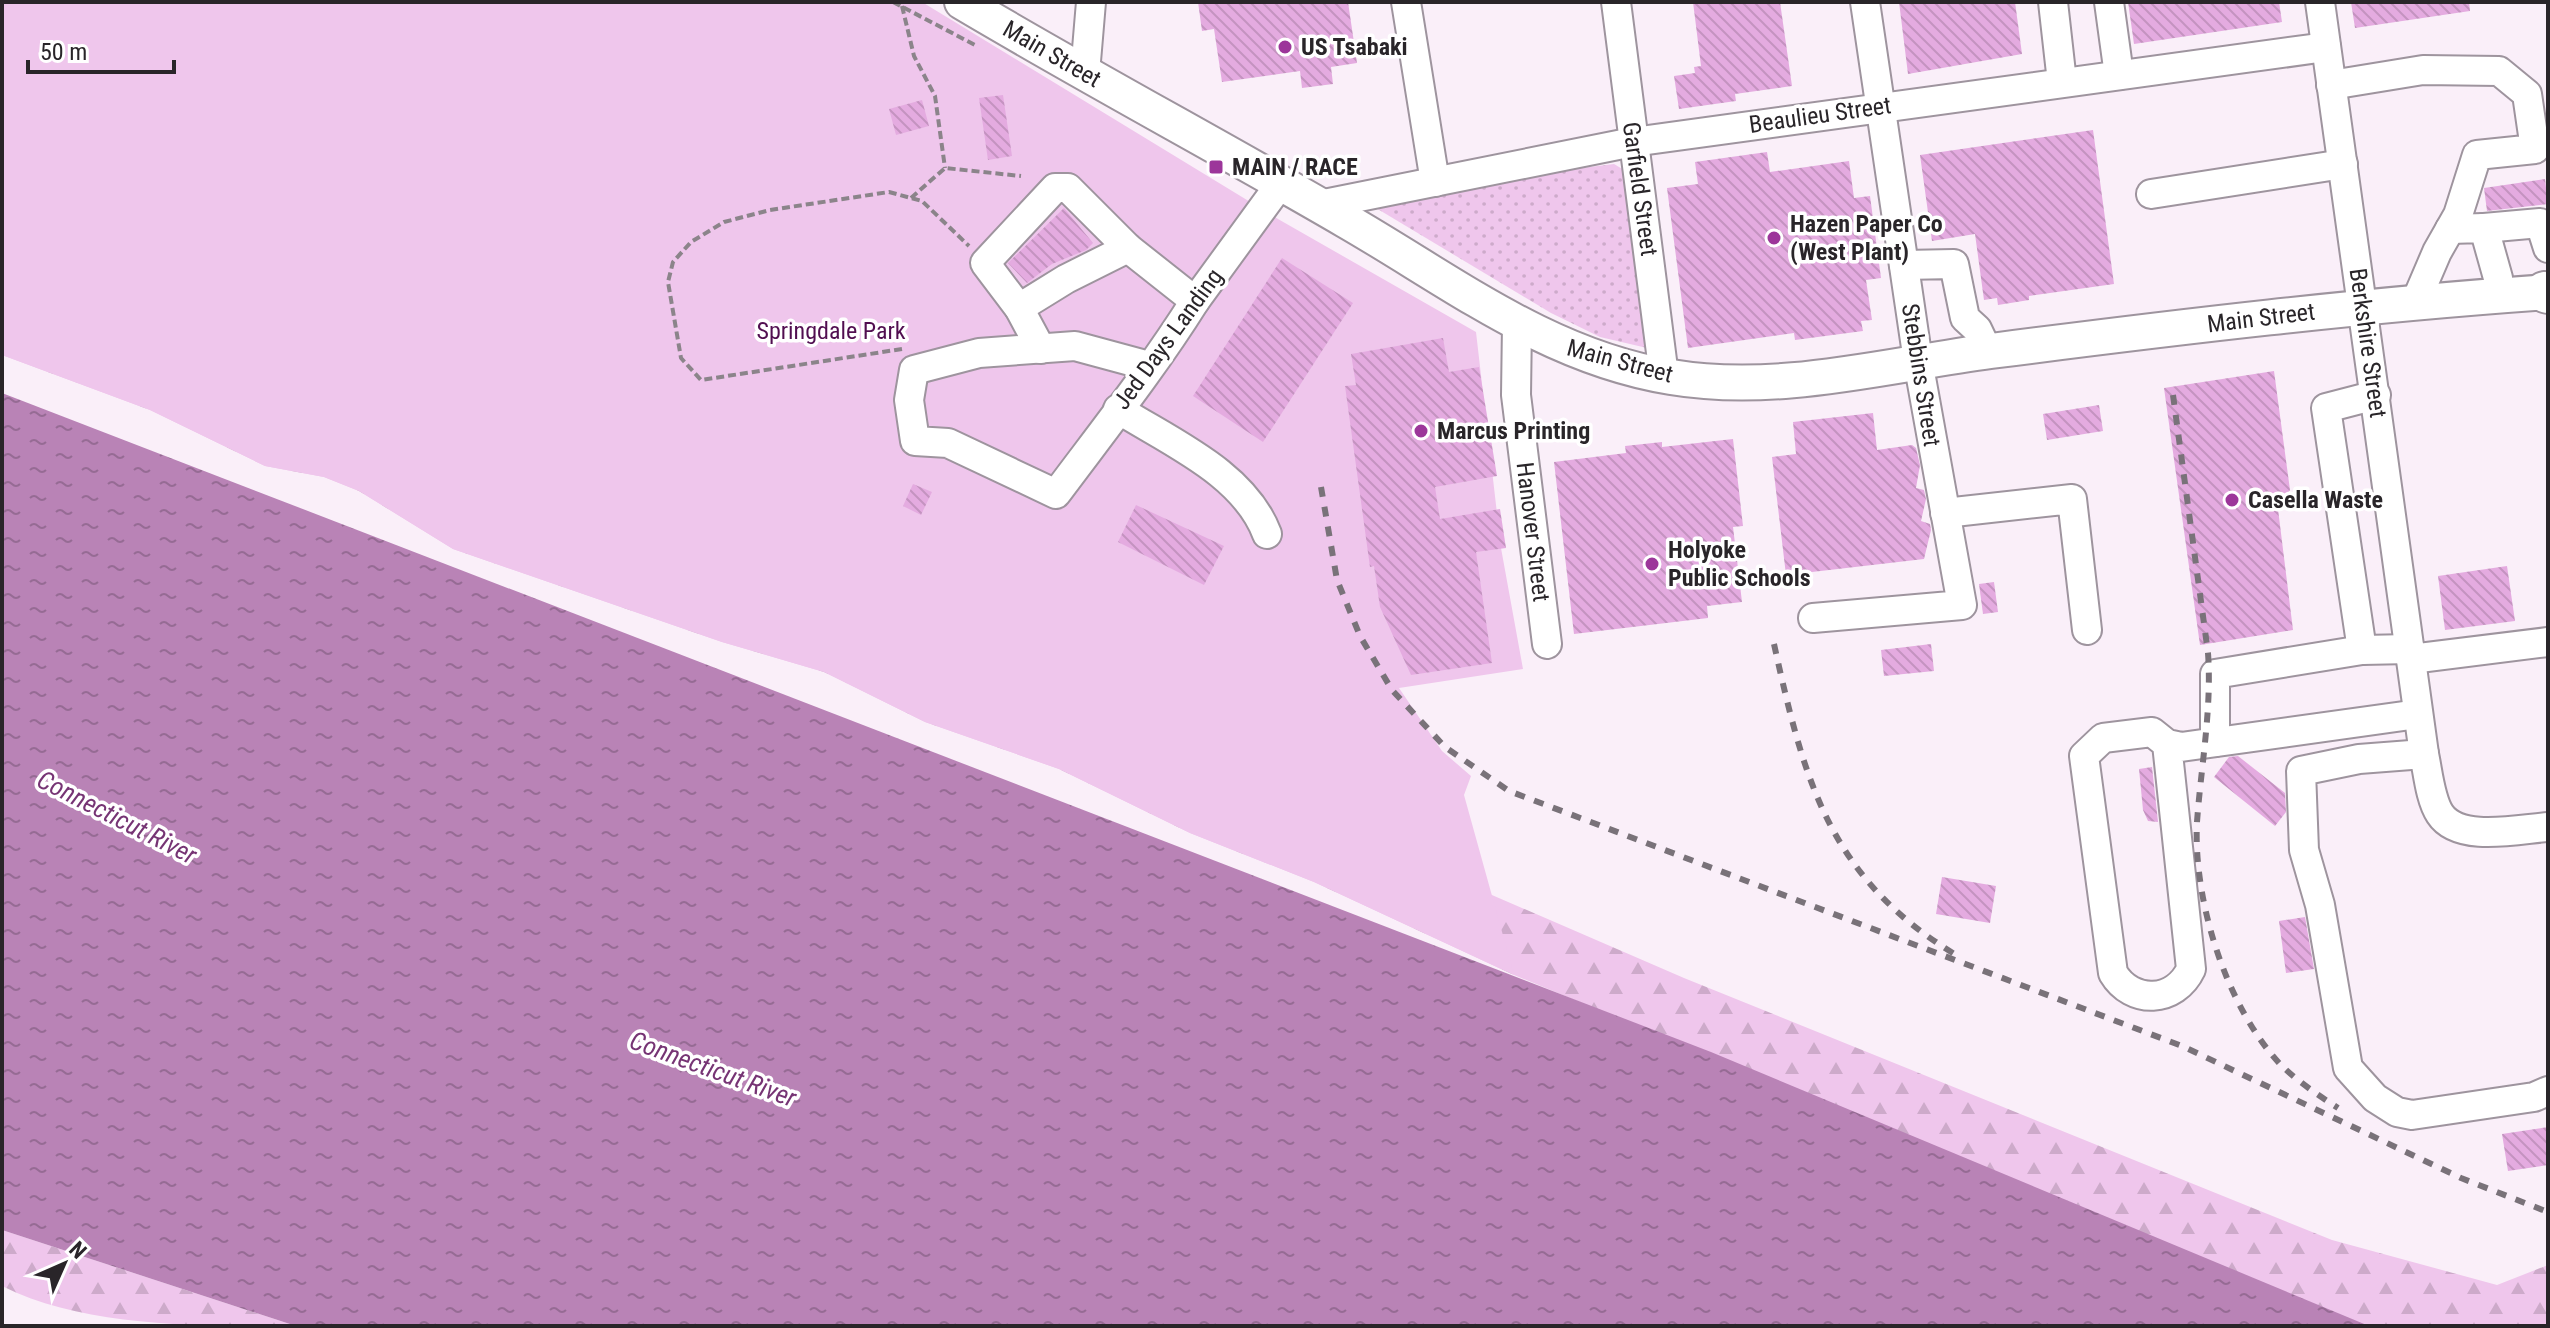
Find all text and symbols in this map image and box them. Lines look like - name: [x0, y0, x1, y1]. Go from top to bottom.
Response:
- street label: Main Street: [998, 15, 1106, 93]
- scale bar: [28, 24, 174, 74]
- place label: US Tsabaki: [1301, 33, 1408, 61]
- text: 50 m: [40, 38, 87, 66]
- marker: US Tsabaki: [1276, 38, 1294, 56]
- street label: Beaulieu Street: [1747, 91, 1893, 139]
- street label: Garfield Street: [1617, 120, 1663, 258]
- place label: MAIN / RACE: [1232, 153, 1358, 181]
- marker: MAIN / RACE: [1207, 158, 1225, 176]
- place label: Hazen Paper Co (West Plant): [1790, 210, 1943, 266]
- marker: Hazen Paper Co (West Plant): [1765, 229, 1783, 247]
- street label: Jed Days Landing: [1108, 263, 1228, 415]
- street label: Berkshire Street: [2344, 266, 2392, 420]
- street label: Main Street: [2205, 297, 2317, 339]
- street label: Stebbins Street: [1896, 302, 1946, 448]
- park label: Springdale Park: [756, 317, 906, 345]
- street label: Main Street: [1564, 333, 1676, 389]
- place label: Marcus Printing: [1437, 417, 1590, 445]
- marker: Marcus Printing: [1412, 422, 1430, 440]
- street label: Hanover Street: [1511, 461, 1555, 603]
- place label: Casella Waste: [2248, 486, 2383, 514]
- marker: Casella Waste: [2223, 491, 2241, 509]
- place label: Holyoke Public Schools: [1668, 536, 1811, 592]
- marker: Holyoke Public Schools: [1643, 555, 1661, 573]
- water label: Connecticut River: [32, 764, 203, 871]
- water label: Connecticut River: [626, 1025, 801, 1113]
- north arrow: [24, 1224, 104, 1304]
- text: N: [64, 1237, 91, 1264]

